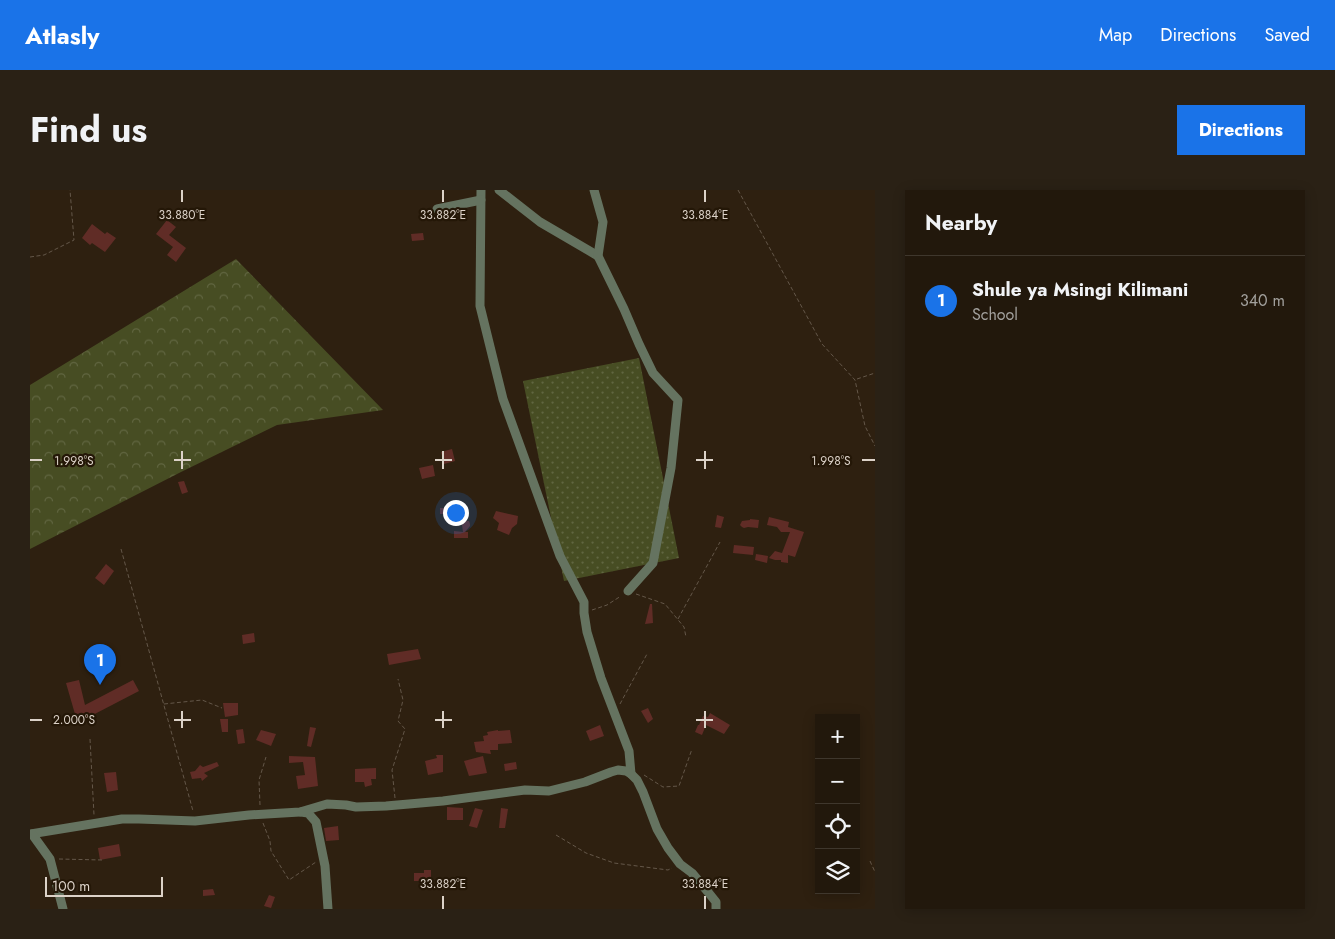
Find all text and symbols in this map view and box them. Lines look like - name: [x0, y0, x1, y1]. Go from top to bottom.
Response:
- text: Atlasly: [25, 18, 100, 53]
- text: Map: [1099, 22, 1132, 48]
- text: Directions: [1160, 22, 1236, 48]
- text: Saved: [1264, 22, 1310, 48]
- text: Find us: [30, 105, 147, 155]
- button: Directions: [1177, 105, 1305, 155]
- text: 33.880°E: [159, 206, 205, 224]
- text: 33.882°E: [420, 206, 466, 224]
- text: 33.884°E: [682, 206, 728, 224]
- text: Nearby: [925, 208, 997, 238]
- text: Shule ya Msingi Kilimani: [972, 276, 1188, 303]
- text: 1: [937, 289, 945, 312]
- text: 340 m: [1240, 289, 1285, 312]
- text: School: [972, 303, 1018, 326]
- text: 1.998°S: [54, 452, 94, 470]
- text: 1.998°S: [811, 452, 851, 470]
- your location: [443, 500, 469, 526]
- pin: 1: [84, 644, 116, 685]
- text: 2.000°S: [53, 711, 95, 729]
- map controls: [815, 714, 860, 894]
- button: +: [815, 714, 860, 759]
- button: −: [815, 759, 860, 804]
- button: locate: [815, 804, 860, 849]
- button: layers: [815, 849, 860, 894]
- scale bar: [45, 874, 162, 897]
- text: 33.882°E: [420, 875, 466, 893]
- text: 33.884°E: [682, 875, 728, 893]
- text: 100 m: [52, 876, 90, 896]

